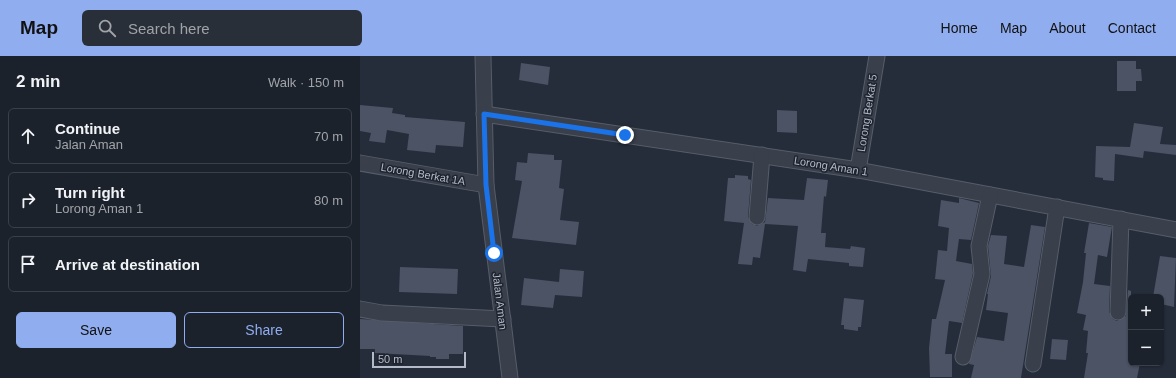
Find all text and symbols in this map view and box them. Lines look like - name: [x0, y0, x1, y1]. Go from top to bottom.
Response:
- search box: [82, 10, 362, 46]
- text: Map: [20, 17, 58, 38]
- icon: search: [96, 17, 118, 39]
- text: Search here: [128, 20, 210, 37]
- text: Home: [941, 20, 978, 36]
- text: Map: [1000, 20, 1027, 36]
- text: About: [1049, 20, 1086, 36]
- text: Contact: [1108, 20, 1156, 36]
- text: 2 min: [16, 72, 60, 91]
- street label: Lorong Berkat 5: [855, 73, 879, 153]
- text: Walk · 150 m: [268, 75, 344, 90]
- text: Continue: [55, 120, 120, 137]
- icon: ahead: [17, 125, 39, 147]
- route end: [616, 126, 634, 144]
- text: 70 m: [314, 129, 343, 144]
- text: Jalan Aman: [55, 137, 123, 152]
- street label: Lorong Aman 1: [793, 154, 869, 178]
- street label: Lorong Berkat 1A: [380, 161, 467, 187]
- text: Turn right: [55, 184, 125, 201]
- icon: right: [17, 189, 39, 211]
- text: 80 m: [314, 193, 343, 208]
- text: Lorong Aman 1: [55, 201, 143, 216]
- route start: [485, 244, 503, 262]
- icon: arrive: [17, 253, 39, 275]
- text: Arrive at destination: [55, 256, 200, 273]
- street label: Jalan Aman: [491, 272, 509, 330]
- map controls: [1128, 294, 1164, 366]
- button: +: [1128, 294, 1164, 330]
- button: Save: [16, 312, 176, 348]
- button: Share: [184, 312, 344, 348]
- button: −: [1128, 330, 1164, 366]
- scale bar: [372, 350, 466, 369]
- text: 50 m: [378, 353, 402, 365]

